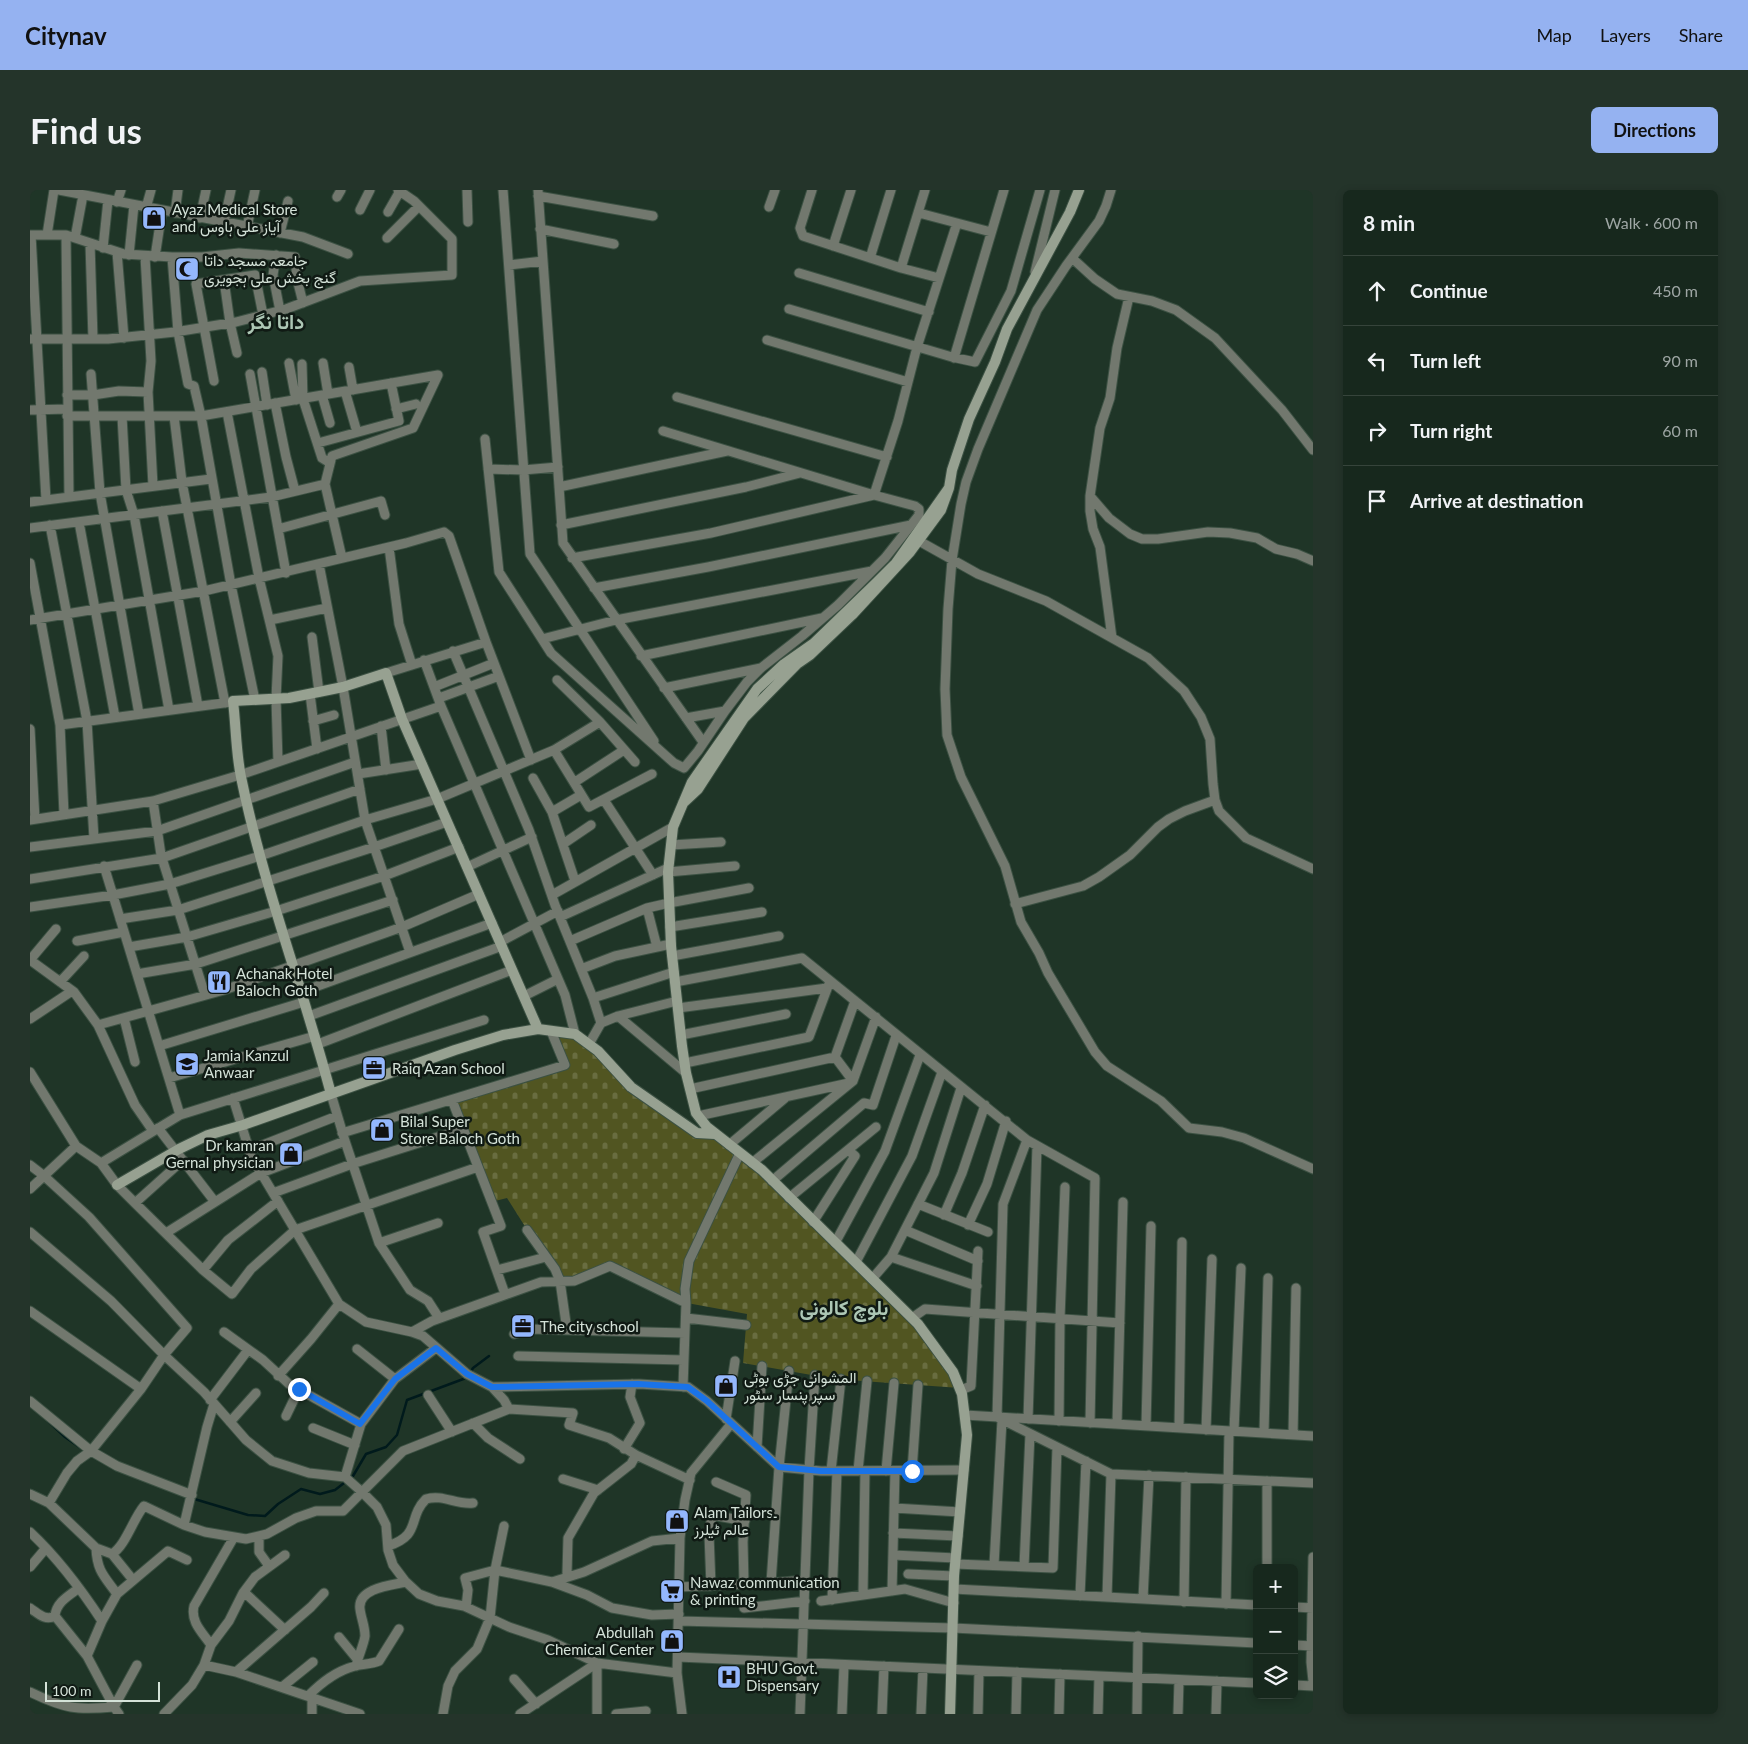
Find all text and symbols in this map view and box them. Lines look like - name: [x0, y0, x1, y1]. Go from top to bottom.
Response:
- text: Citynav: [25, 21, 107, 50]
- text: Map: [1536, 24, 1572, 46]
- text: Layers: [1600, 24, 1651, 46]
- text: Share: [1679, 24, 1723, 46]
- button: Directions: [1591, 107, 1718, 153]
- text: Find us: [30, 109, 142, 151]
- place label: Ayaz Medical Store and آیاز علی ہاوس: [172, 200, 298, 237]
- shop icon: Ayaz Medical Store and آیاز علی ہاوس: [141, 205, 167, 231]
- text: 8 min: [1363, 210, 1415, 235]
- text: Walk · 600 m: [1605, 213, 1698, 232]
- place label: جامعہ مسجد داتا گنج بخش علی ہجویری: [204, 251, 336, 289]
- mosque icon: جامعہ مسجد داتا گنج بخش علی ہجویری: [174, 256, 200, 282]
- icon: ahead: [1363, 277, 1391, 305]
- text: Continue: [1410, 279, 1488, 302]
- text: 450 m: [1653, 281, 1698, 300]
- district label: داتا نگر: [247, 309, 304, 335]
- icon: left: [1363, 347, 1391, 375]
- text: Turn left: [1410, 349, 1481, 372]
- text: 90 m: [1662, 351, 1698, 370]
- icon: right: [1363, 417, 1391, 445]
- text: Turn right: [1410, 419, 1492, 442]
- text: 60 m: [1662, 421, 1698, 440]
- icon: arrive: [1363, 487, 1391, 515]
- text: Arrive at destination: [1410, 489, 1583, 512]
- place label: Achanak Hotel Baloch Goth: [236, 964, 333, 999]
- restaurant icon: Achanak Hotel Baloch Goth: [206, 969, 232, 995]
- place label: Jamia Kanzul Anwaar: [204, 1046, 289, 1081]
- school or university icon: Jamia Kanzul Anwaar: [174, 1051, 200, 1077]
- office icon: Raiq Azan School: [361, 1055, 387, 1081]
- place label: Raiq Azan School: [392, 1059, 505, 1077]
- place label: Bilal Super Store Baloch Goth: [400, 1112, 520, 1147]
- shop icon: Bilal Super Store Baloch Goth: [369, 1117, 395, 1143]
- place label: Dr kamran Gernal physician: [166, 1136, 274, 1171]
- shop icon: Dr kamran Gernal physician: [278, 1141, 304, 1167]
- district label: بلوچ کالونی: [800, 1295, 888, 1322]
- office icon: The city school: [510, 1313, 536, 1339]
- place label: The city school: [540, 1317, 639, 1335]
- place label: المشوانی جڑی بوٹی سپر پنسار سٹور: [743, 1368, 857, 1405]
- shop icon: المشوانی جڑی بوٹی سپر پنسار سٹور: [713, 1373, 739, 1399]
- route end: [288, 1378, 311, 1401]
- route start: [901, 1460, 924, 1483]
- place label: Alam Tailors۔ عالم ٹیلرز: [693, 1503, 778, 1540]
- shop icon: Alam Tailors۔ عالم ٹیلرز: [664, 1508, 690, 1534]
- map controls: [1253, 1564, 1298, 1699]
- button: +: [1253, 1564, 1298, 1609]
- place label: Nawaz communication & printing: [690, 1573, 840, 1608]
- supermarket icon: Nawaz communication & printing: [659, 1578, 685, 1604]
- button: −: [1253, 1609, 1298, 1654]
- place label: Abdullah Chemical Center: [545, 1623, 655, 1658]
- shop icon: Abdullah Chemical Center: [659, 1628, 685, 1654]
- button: layers: [1253, 1654, 1298, 1699]
- place label: BHU Govt. Dispensary: [746, 1659, 819, 1694]
- hospital icon: BHU Govt. Dispensary: [716, 1664, 742, 1690]
- scale bar: [45, 1679, 160, 1702]
- text: 100 m: [52, 1682, 91, 1699]

